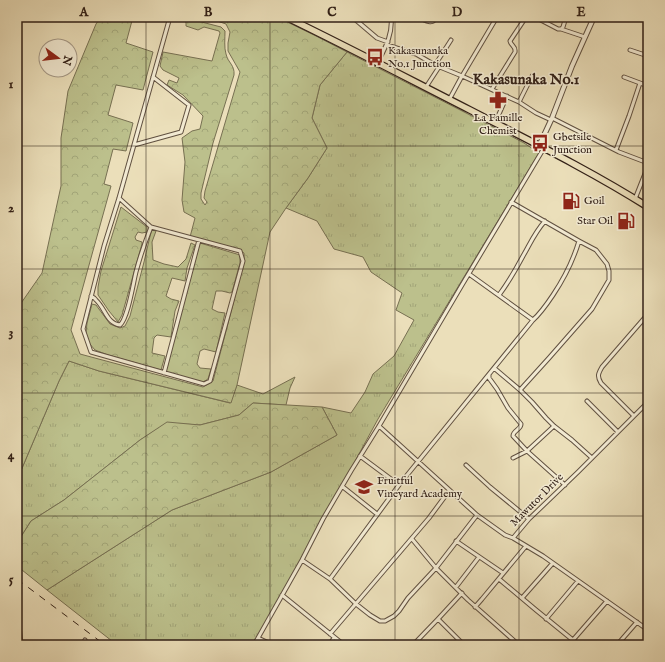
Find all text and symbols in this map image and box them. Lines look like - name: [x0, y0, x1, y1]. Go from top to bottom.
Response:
- text: A: [79, 4, 90, 21]
- text: B: [204, 4, 213, 21]
- text: C: [327, 4, 337, 21]
- text: D: [452, 4, 463, 21]
- text: E: [576, 4, 586, 21]
- north arrow: [38, 38, 78, 78]
- place label: Kakasunanka No.1 Junction: [388, 44, 451, 71]
- bus stop icon: Kakasunanka No.1 Junction: [365, 47, 385, 67]
- text: N: [59, 53, 75, 67]
- district label: Kakasunaka No.1: [473, 70, 580, 89]
- text: 1: [9, 76, 14, 93]
- pharmacy icon: La Famille Chemist: [488, 90, 508, 110]
- place label: La Famille Chemist: [473, 111, 523, 138]
- place label: Gbetsile Junction: [551, 130, 592, 157]
- bus stop icon: Gbetsile Junction: [530, 133, 550, 153]
- fuel station icon: Goil: [561, 191, 581, 211]
- place label: Goil: [584, 194, 605, 208]
- text: 2: [8, 200, 14, 217]
- fuel station icon: Star Oil: [616, 211, 636, 231]
- place label: Star Oil: [577, 214, 613, 228]
- text: 3: [9, 324, 14, 341]
- text: 4: [8, 447, 15, 464]
- street label: Mawutor Drive: [507, 470, 567, 530]
- place label: Fruitful Vineyard Academy: [376, 474, 463, 501]
- school or university icon: Fruitful Vineyard Academy: [354, 477, 374, 497]
- text: 5: [9, 571, 14, 588]

